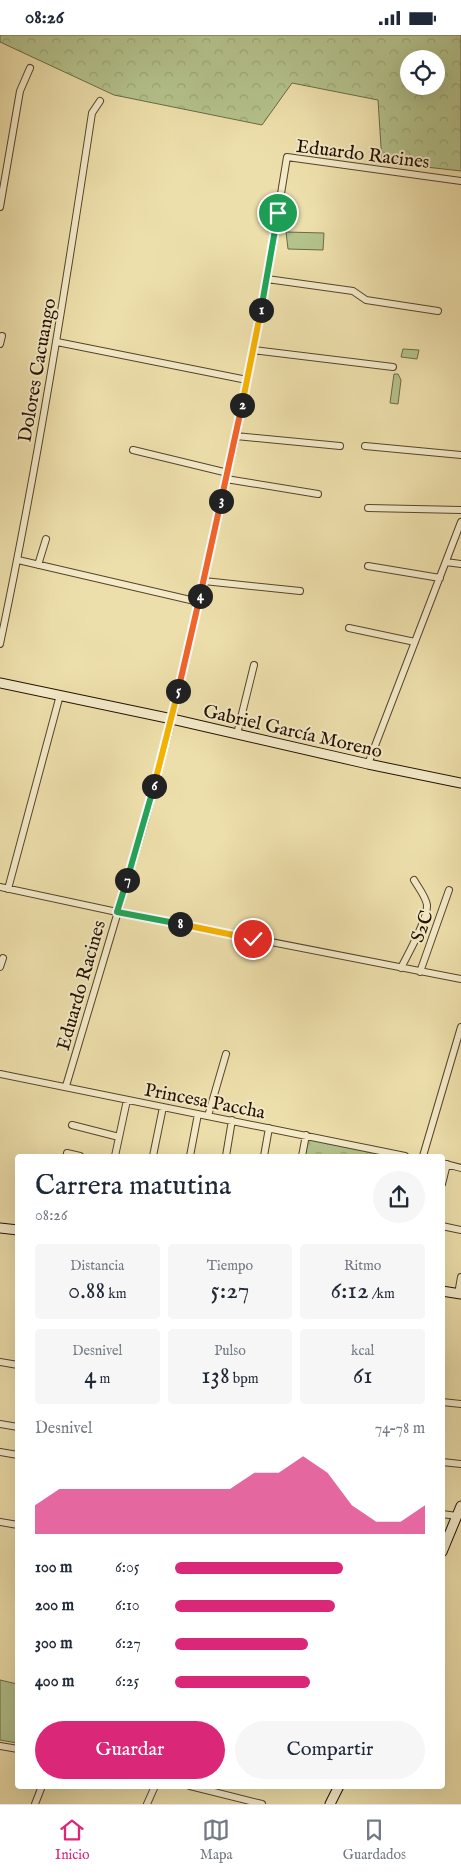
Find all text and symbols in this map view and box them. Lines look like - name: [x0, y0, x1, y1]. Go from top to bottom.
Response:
- text: 08:26: [25, 6, 64, 30]
- map controls: [400, 50, 445, 95]
- button: locate: [400, 50, 445, 95]
- street label: Eduardo Racines: [295, 135, 431, 175]
- pin: [257, 192, 299, 234]
- icon: arrive: [264, 199, 292, 227]
- street label: Dolores Cacuango: [13, 296, 62, 444]
- pin: 1: [248, 297, 274, 323]
- text: 1: [259, 301, 264, 319]
- pin: 2: [230, 393, 254, 417]
- text: 2: [239, 396, 246, 414]
- pin: 3: [208, 489, 234, 513]
- text: 3: [219, 492, 224, 510]
- pin: 4: [188, 583, 212, 609]
- text: 4: [197, 587, 204, 605]
- pin: 5: [166, 679, 190, 703]
- text: 5: [176, 682, 181, 700]
- street label: Gabriel García Moreno: [201, 700, 385, 764]
- pin: 6: [142, 773, 166, 799]
- text: 6: [152, 777, 157, 795]
- pin: 7: [114, 867, 140, 893]
- text: 7: [124, 871, 131, 889]
- street label: S2C: [406, 907, 440, 946]
- pin: 8: [168, 911, 192, 937]
- text: 8: [178, 915, 183, 933]
- street label: Eduardo Racines: [52, 918, 112, 1053]
- pin: [232, 918, 274, 960]
- icon: check: [239, 925, 267, 953]
- street label: Princesa Paccha: [142, 1078, 268, 1126]
- text: Carrera matutina: [35, 1169, 231, 1204]
- button: share: [373, 1171, 425, 1223]
- text: 08:26: [35, 1206, 68, 1226]
- text: Distancia: [70, 1257, 124, 1275]
- text: Tiempo: [207, 1257, 253, 1275]
- text: Ritmo: [344, 1257, 381, 1275]
- text: 0.88: [68, 1275, 105, 1307]
- text: 5:27: [211, 1275, 249, 1307]
- text: 6:12: [330, 1275, 369, 1307]
- text: km: [105, 1285, 127, 1303]
- text: /km: [369, 1285, 395, 1303]
- text: Desnivel: [72, 1342, 122, 1360]
- text: Pulso: [214, 1342, 246, 1360]
- text: kcal: [351, 1342, 374, 1360]
- text: 4: [84, 1360, 97, 1392]
- text: 138: [201, 1360, 230, 1392]
- text: 61: [353, 1360, 373, 1392]
- text: m: [97, 1370, 110, 1388]
- text: bpm: [230, 1370, 259, 1388]
- text: Desnivel: [35, 1419, 92, 1439]
- text: 74–78 m: [375, 1419, 425, 1439]
- text: 100 m: [35, 1558, 72, 1578]
- text: 6:05: [115, 1558, 140, 1578]
- text: 200 m: [35, 1596, 74, 1616]
- text: 6:10: [115, 1596, 140, 1616]
- text: 300 m: [35, 1634, 73, 1654]
- text: 6:27: [115, 1634, 141, 1654]
- text: 400 m: [35, 1672, 74, 1692]
- text: 6:25: [115, 1672, 139, 1692]
- button: Guardar: [35, 1721, 225, 1779]
- button: Compartir: [235, 1721, 425, 1779]
- tab: Inicio: [55, 1816, 90, 1864]
- tab: Mapa: [200, 1816, 233, 1864]
- tab: Guardados: [343, 1816, 406, 1864]

